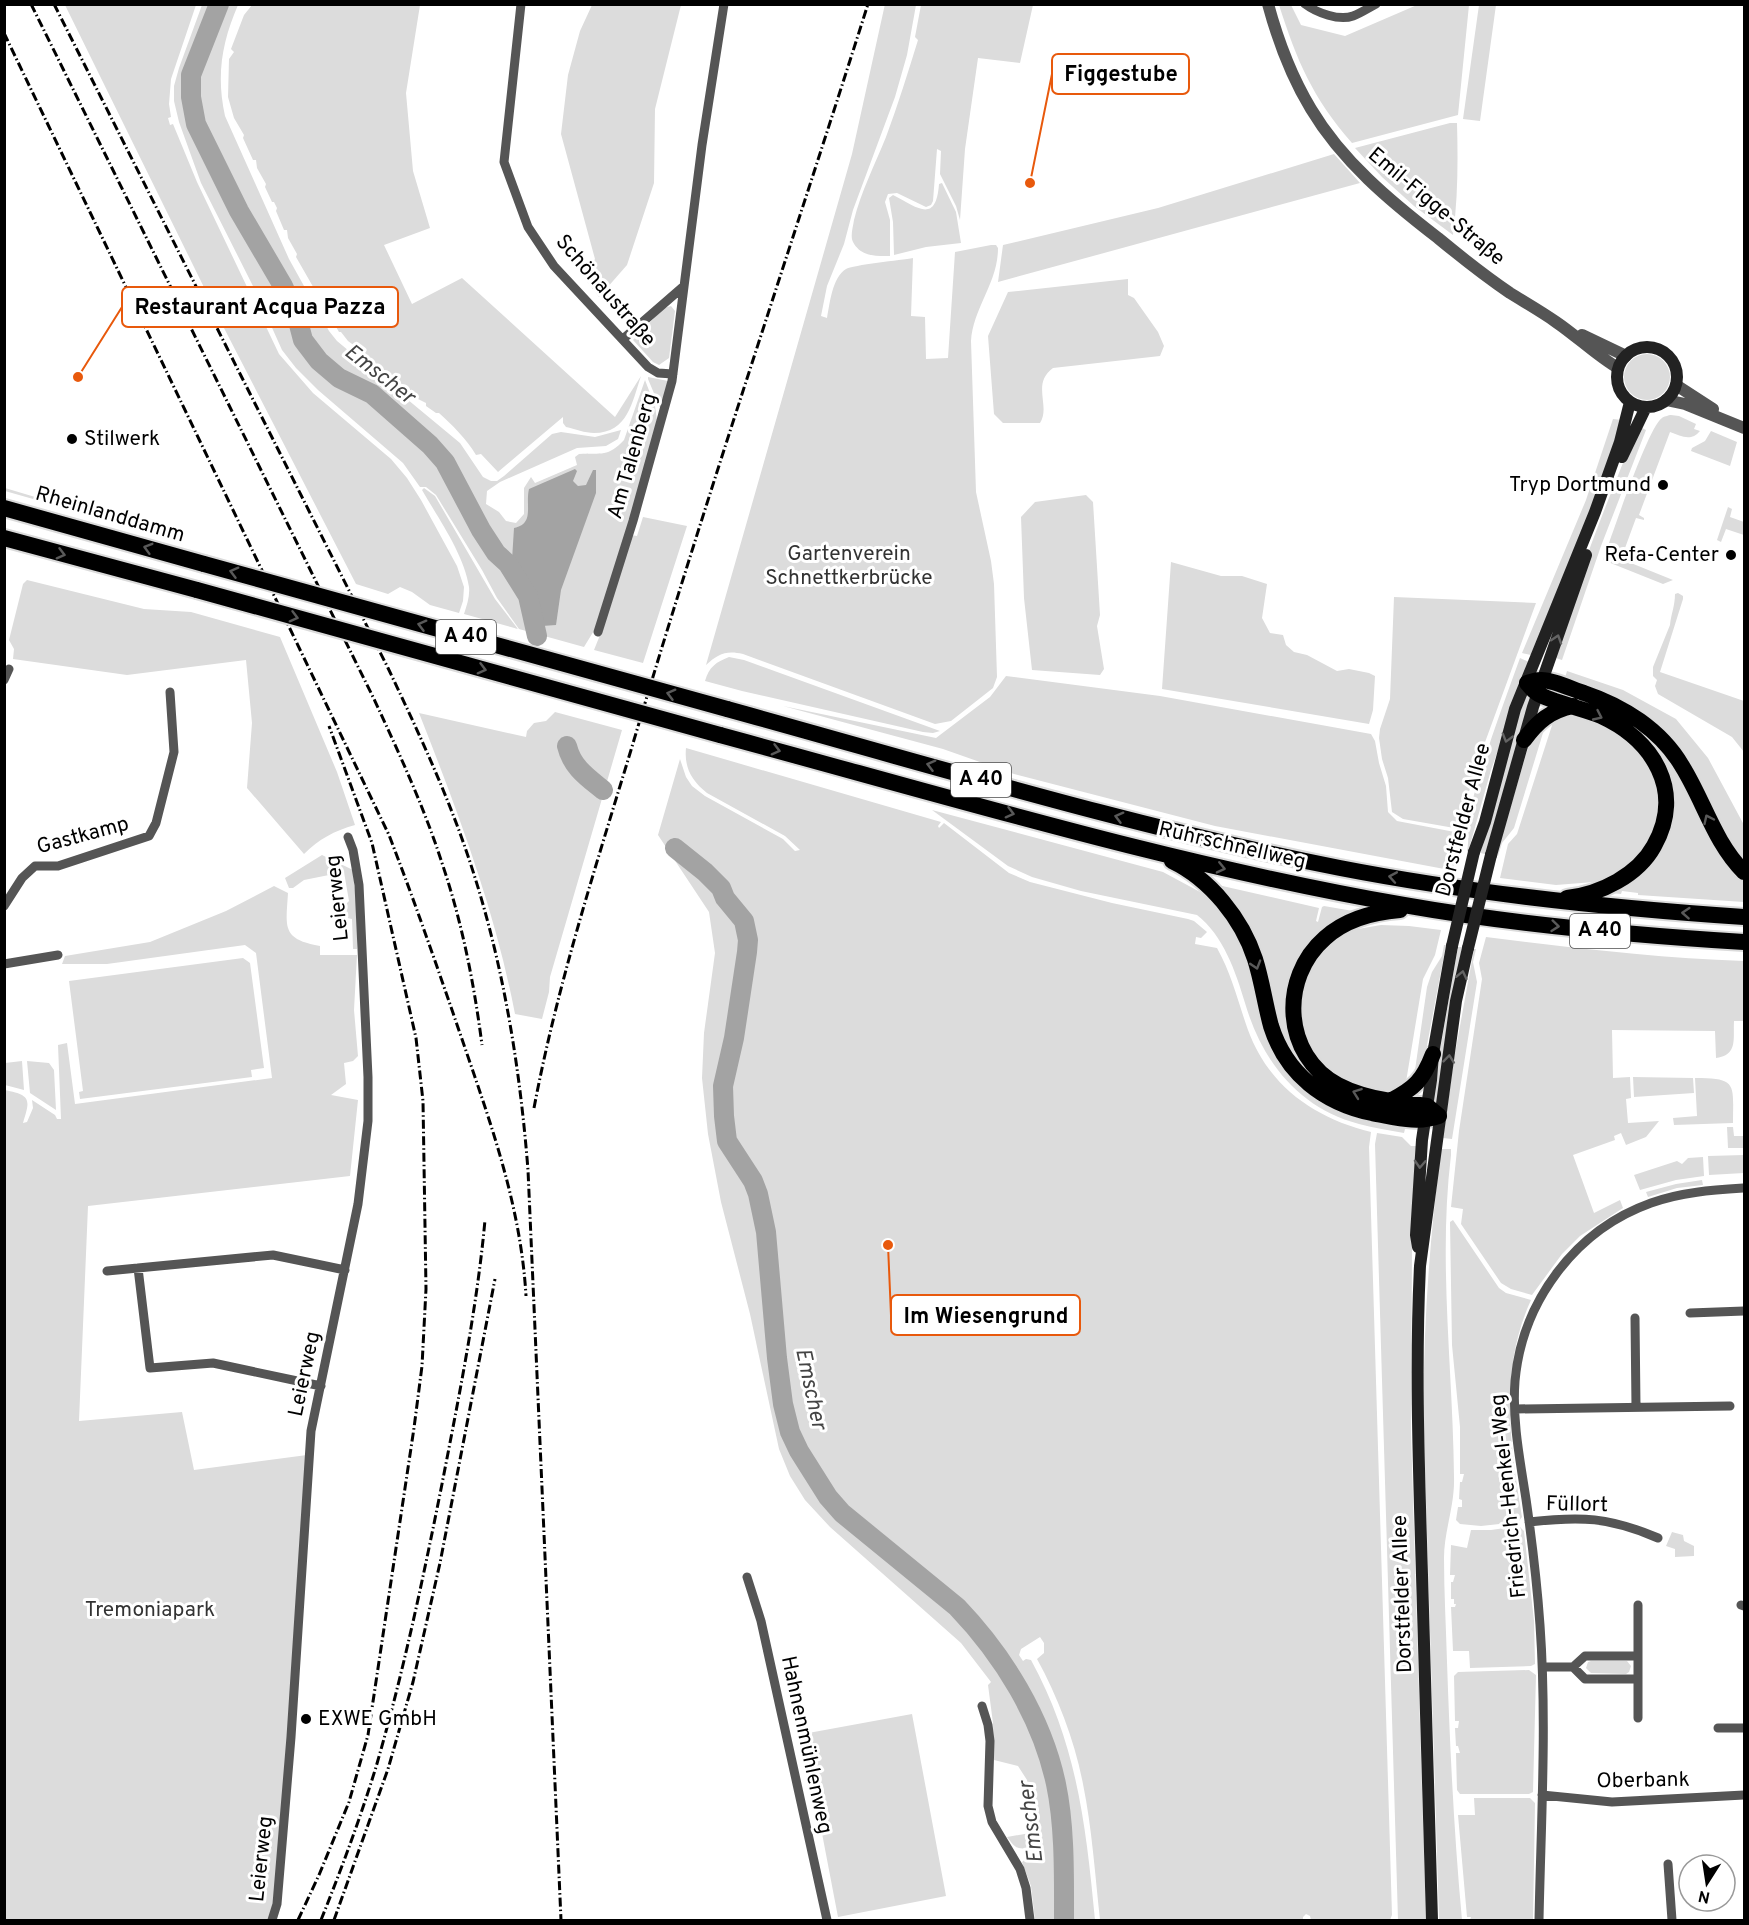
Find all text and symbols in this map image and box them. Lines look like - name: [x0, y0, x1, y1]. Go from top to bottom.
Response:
- callout: Figgestube: [1052, 54, 1189, 94]
- text: Figgestube: [1064, 62, 1178, 89]
- street label: Emil-Figge-Straße: [1362, 142, 1510, 272]
- street label: Schönaustraße: [549, 229, 661, 353]
- callout: Restaurant Acqua Pazza: [122, 287, 398, 327]
- text: Restaurant Acqua Pazza: [134, 295, 386, 322]
- water label: Emscher: [338, 339, 421, 412]
- street label: Am Talenberg: [602, 390, 664, 522]
- place label: Stilwerk: [84, 426, 160, 453]
- marker: Stilwerk: [65, 432, 79, 446]
- place label: Tryp Dortmund: [1509, 472, 1651, 499]
- marker: Tryp Dortmund: [1656, 478, 1670, 492]
- street label: Rheinlanddamm: [32, 481, 188, 549]
- park label: Gartenverein Schnettkerbrücke: [765, 541, 933, 592]
- place label: Refa-Center: [1604, 542, 1719, 569]
- one-way arrow: [143, 543, 153, 556]
- one-way arrow: [56, 546, 66, 559]
- marker: Refa-Center: [1724, 548, 1738, 562]
- one-way arrow: [229, 567, 239, 580]
- one-way arrow: [288, 610, 298, 622]
- one-way arrow: [417, 619, 427, 632]
- road number: A 40: [436, 620, 496, 654]
- one-way arrow: [1549, 634, 1562, 645]
- one-way arrow: [476, 662, 486, 674]
- one-way arrow: [666, 688, 676, 701]
- one-way arrow: [1592, 708, 1603, 720]
- one-way arrow: [1502, 732, 1514, 743]
- street label: Dorstfelder Allee: [1430, 740, 1498, 900]
- one-way arrow: [770, 743, 781, 755]
- one-way arrow: [926, 760, 936, 773]
- road number: A 40: [951, 763, 1011, 797]
- one-way arrow: [1005, 806, 1015, 819]
- street label: Gastkamp: [34, 811, 132, 861]
- one-way arrow: [1114, 811, 1124, 824]
- one-way arrow: [1704, 815, 1716, 826]
- street label: Ruhrschnellweg: [1156, 816, 1308, 876]
- street label: Leierweg: [320, 854, 356, 942]
- one-way arrow: [1216, 861, 1226, 874]
- one-way arrow: [1388, 871, 1398, 884]
- one-way arrow: [1682, 907, 1691, 920]
- road number: A 40: [1570, 914, 1630, 948]
- one-way arrow: [1550, 919, 1559, 932]
- one-way arrow: [1249, 959, 1261, 970]
- one-way arrow: [1455, 970, 1468, 980]
- one-way arrow: [1442, 1054, 1455, 1063]
- one-way arrow: [1352, 1088, 1363, 1100]
- one-way arrow: [1414, 1159, 1427, 1168]
- callout: Im Wiesengrund: [891, 1295, 1080, 1335]
- text: Im Wiesengrund: [903, 1304, 1069, 1331]
- street label: Leierweg: [283, 1329, 327, 1419]
- water label: Emscher: [788, 1346, 832, 1434]
- street label: Friedrich-Henkel-Weg: [1485, 1393, 1533, 1599]
- street label: Füllort: [1546, 1491, 1608, 1519]
- street label: Dorstfelder Allee: [1387, 1514, 1419, 1674]
- park label: Tremoniapark: [85, 1597, 215, 1624]
- street label: Hahnenmühlenweg: [774, 1654, 838, 1836]
- place label: EXWE GmbH: [318, 1706, 437, 1733]
- marker: EXWE GmbH: [299, 1712, 313, 1726]
- street label: Oberbank: [1596, 1767, 1690, 1795]
- water label: Emscher: [1013, 1778, 1050, 1865]
- street label: Leierweg: [244, 1815, 280, 1903]
- north arrow: [1677, 1853, 1737, 1913]
- text: N: [1697, 1885, 1712, 1907]

